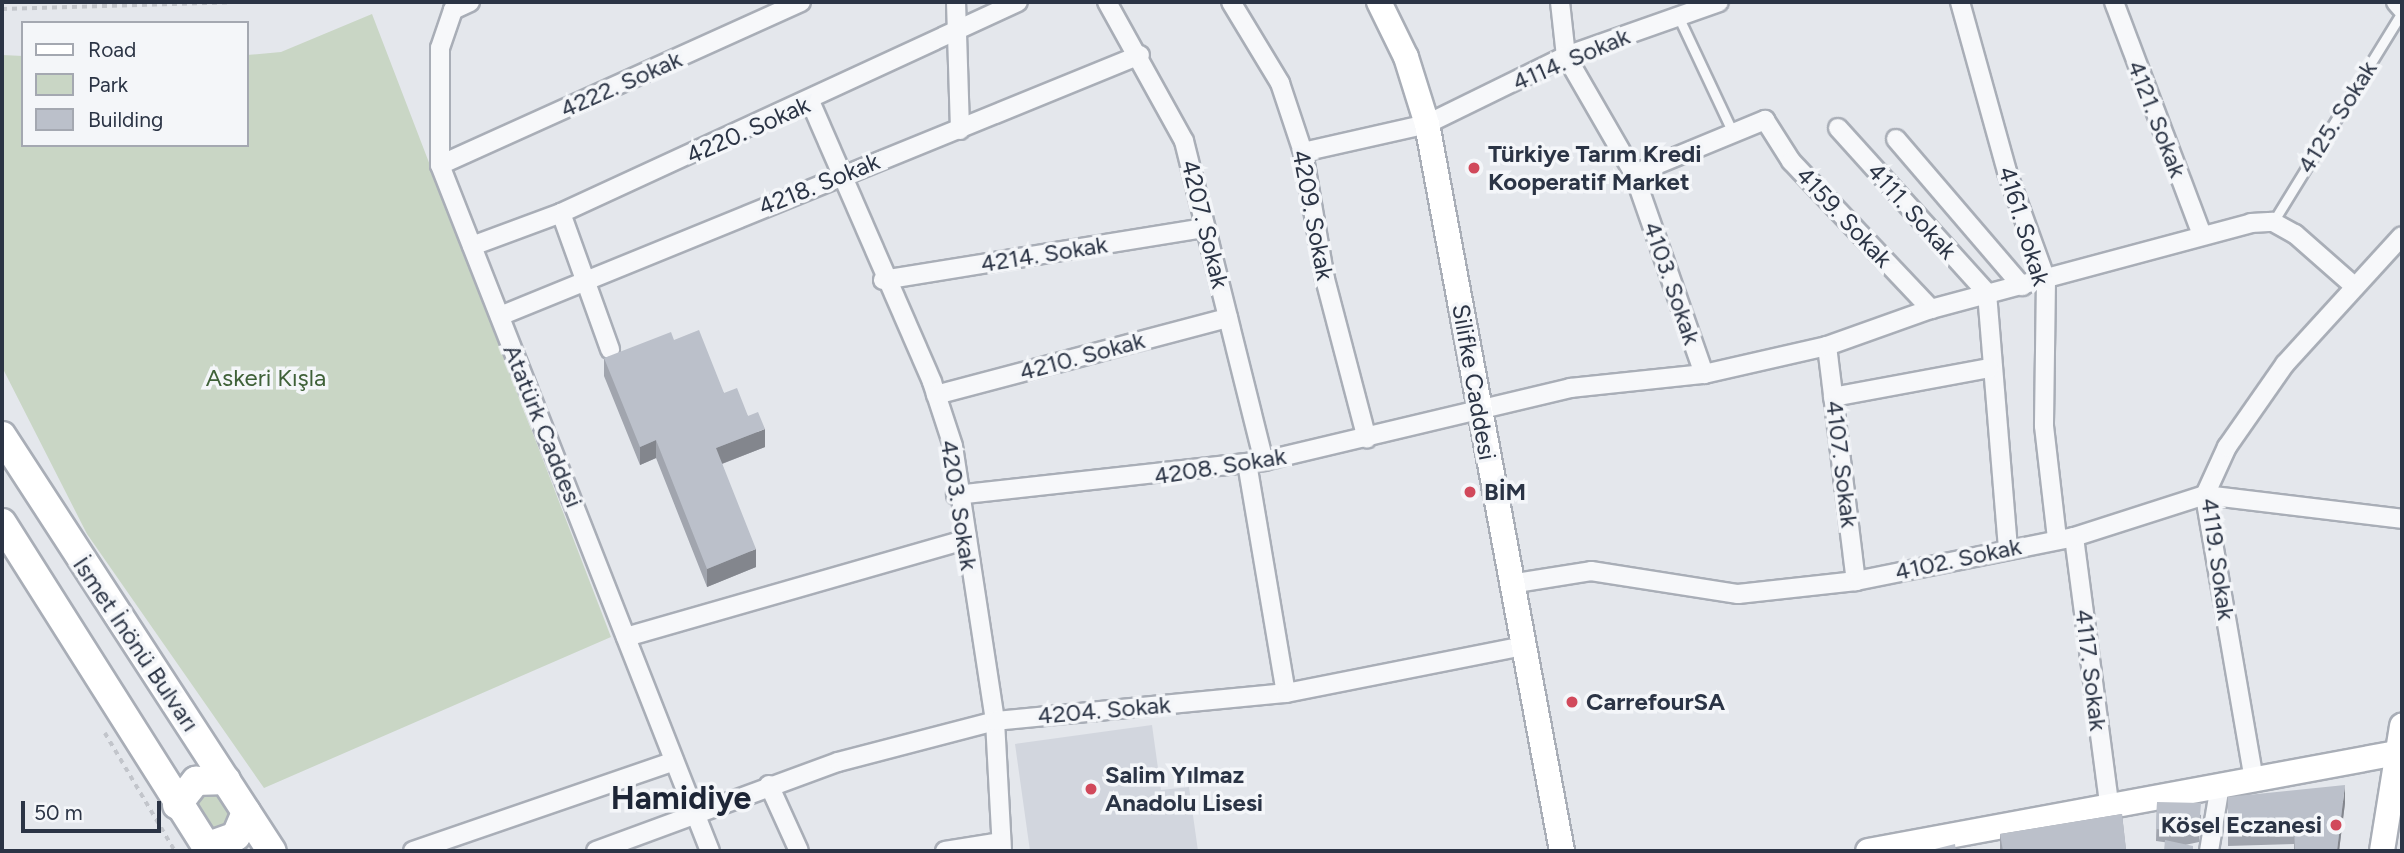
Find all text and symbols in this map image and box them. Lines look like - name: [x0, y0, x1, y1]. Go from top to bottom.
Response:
- legend: [21, 21, 248, 147]
- street label: 4114. Sokak: [1508, 21, 1634, 97]
- text: Road: [88, 37, 136, 62]
- street label: 4222. Sokak: [556, 44, 686, 124]
- street label: 4121. Sokak: [2122, 56, 2192, 182]
- street label: 4125. Sokak: [2291, 56, 2383, 178]
- text: Park: [88, 72, 128, 97]
- street label: 4220. Sokak: [682, 90, 814, 170]
- text: Building: [88, 107, 163, 132]
- place label: Türkiye Tarım Kredi Kooperatif Market: [1488, 140, 1701, 196]
- street label: 4218. Sokak: [754, 147, 884, 221]
- street label: 4209. Sokak: [1286, 147, 1340, 283]
- street label: 4207. Sokak: [1175, 157, 1235, 291]
- street label: 4111. Sokak: [1861, 157, 1963, 265]
- marker: Türkiye Tarım Kredi Kooperatif Market: [1466, 160, 1482, 176]
- street label: 4159. Sokak: [1790, 161, 1898, 273]
- street label: 4161. Sokak: [1992, 163, 2056, 289]
- street label: 4103. Sokak: [1638, 218, 1706, 348]
- street label: 4214. Sokak: [979, 230, 1109, 278]
- street label: Silifke Caddesi: [1446, 302, 1502, 462]
- street label: 4210. Sokak: [1016, 325, 1148, 387]
- street label: Atatürk Caddesi: [497, 340, 589, 512]
- park label: Askeri Kışla: [206, 364, 326, 392]
- street label: 4107. Sokak: [1820, 399, 1864, 529]
- street label: 4203. Sokak: [934, 438, 984, 572]
- street label: 4208. Sokak: [1152, 441, 1288, 491]
- place label: BİM: [1484, 478, 1526, 506]
- marker: BİM: [1462, 484, 1478, 500]
- street label: 4119. Sokak: [2195, 496, 2241, 622]
- street label: 4102. Sokak: [1892, 532, 2024, 586]
- street label: İsmet İnönü Bulvarı: [67, 551, 205, 737]
- street label: 4117. Sokak: [2069, 607, 2113, 733]
- place label: CarrefourSA: [1586, 688, 1725, 716]
- street label: 4204. Sokak: [1036, 690, 1172, 730]
- marker: CarrefourSA: [1564, 694, 1580, 710]
- place label: Salim Yılmaz Anadolu Lisesi: [1105, 761, 1263, 817]
- district label: Hamidiye: [611, 779, 751, 817]
- marker: Salim Yılmaz Anadolu Lisesi: [1083, 781, 1099, 797]
- scale bar: [24, 786, 164, 830]
- text: 50 m: [34, 800, 83, 825]
- place label: Kösel Eczanesi: [2161, 811, 2322, 839]
- marker: Kösel Eczanesi: [2328, 817, 2344, 833]

